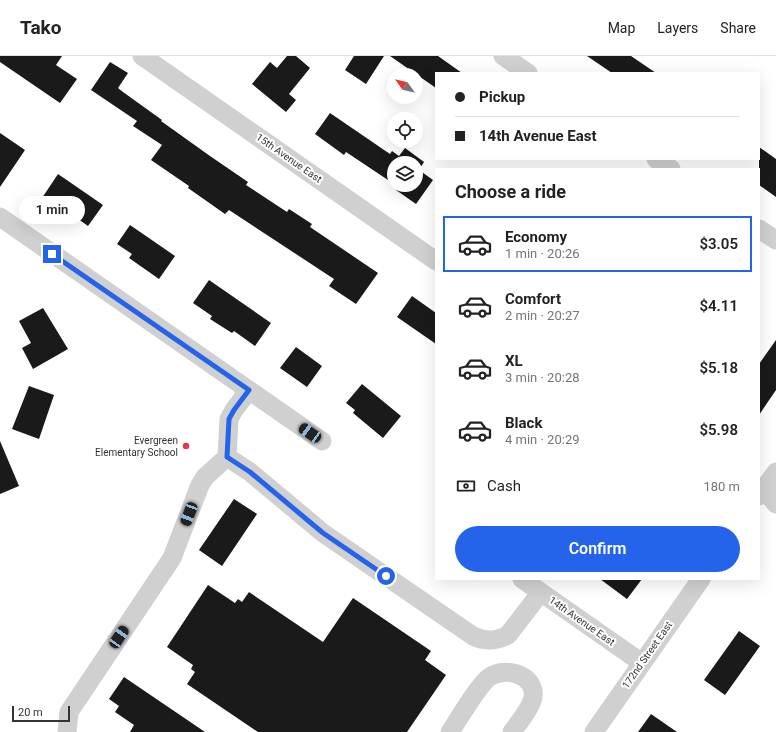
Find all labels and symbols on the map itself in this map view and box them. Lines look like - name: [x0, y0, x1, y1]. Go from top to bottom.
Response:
- north arrow: [387, 68, 423, 104]
- street label: 15th Avenue East: [254, 131, 324, 185]
- callout: 1 min: [19, 196, 85, 224]
- route end: [43, 245, 61, 263]
- car: [297, 421, 323, 445]
- place label: Evergreen Elementary School: [95, 435, 178, 458]
- marker: Evergreen Elementary School: [181, 441, 191, 451]
- car: [179, 501, 199, 527]
- route start: [377, 567, 395, 585]
- street label: 14th Avenue East: [547, 594, 617, 648]
- street label: 172nd Street East: [620, 620, 674, 690]
- car: [107, 624, 131, 650]
- scale bar: [12, 704, 70, 723]

